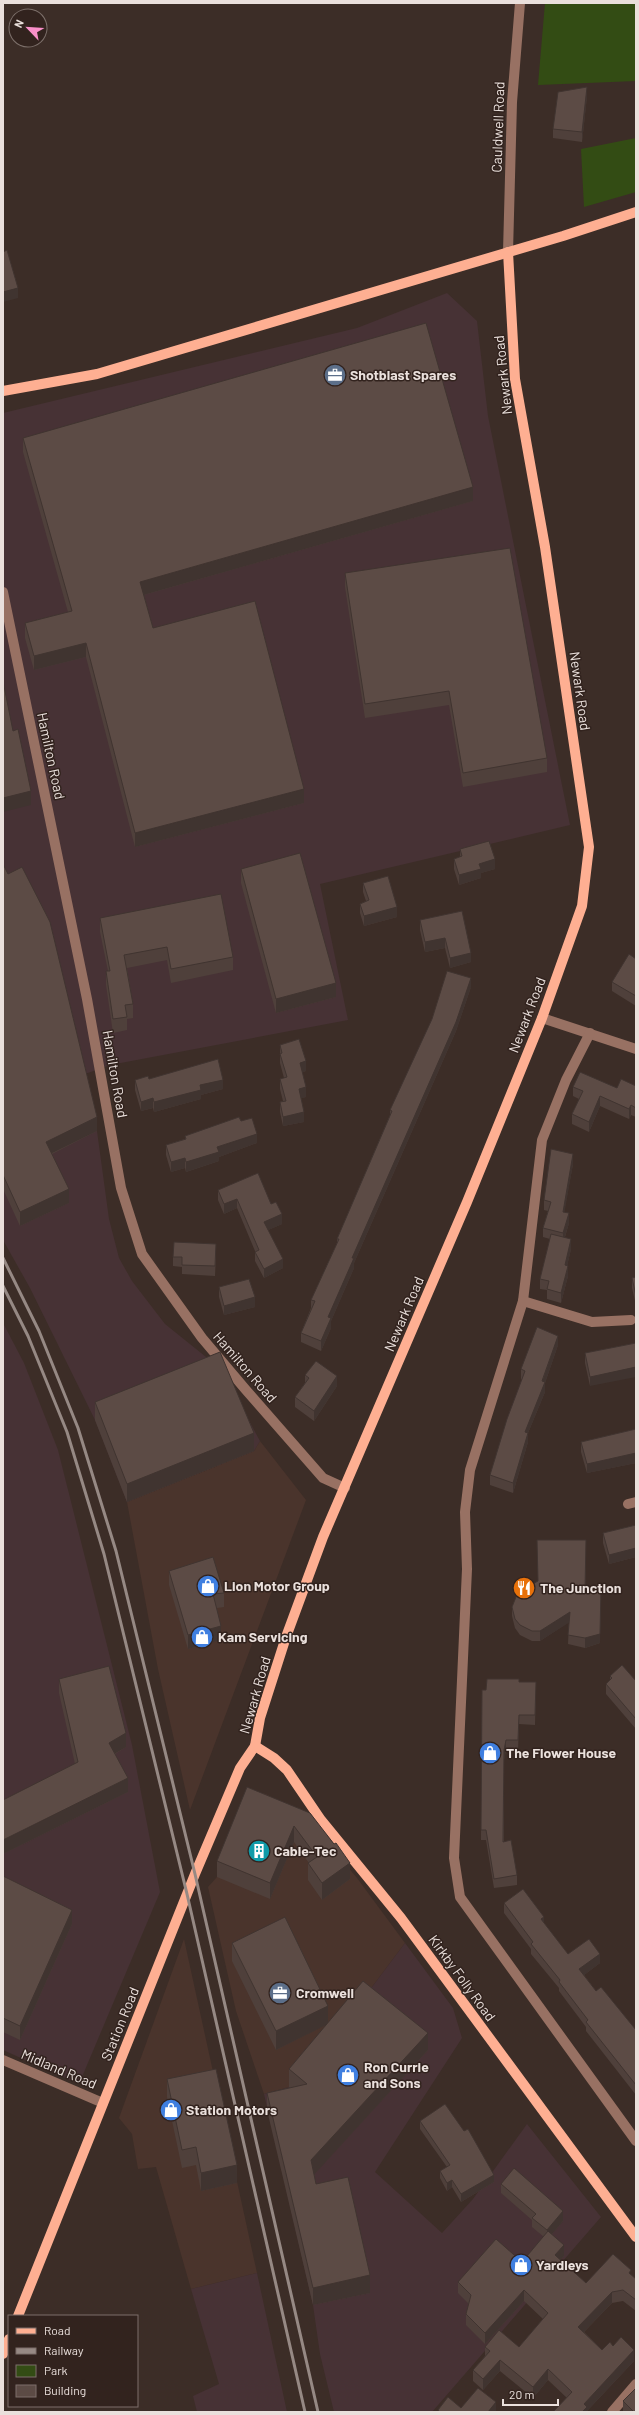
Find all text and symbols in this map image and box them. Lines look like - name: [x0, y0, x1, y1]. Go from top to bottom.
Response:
- north arrow: [8, 8, 48, 48]
- text: N: [11, 17, 26, 30]
- street label: Cauldwell Road: [487, 81, 508, 173]
- street label: Newark Road: [490, 335, 515, 416]
- office icon: Shotblast Spares: [322, 362, 348, 388]
- place label: Shotblast Spares: [350, 366, 456, 383]
- street label: Newark Road: [567, 650, 594, 732]
- street label: Hamilton Road: [34, 711, 69, 801]
- street label: Newark Road: [504, 975, 549, 1055]
- street label: Hamilton Road: [99, 1029, 132, 1119]
- street label: Newark Road: [380, 1274, 427, 1354]
- street label: Hamilton Road: [210, 1328, 281, 1406]
- shop icon: Lion Motor Group: [195, 1573, 221, 1599]
- restaurant icon: The Junction: [511, 1575, 537, 1601]
- place label: Lion Motor Group: [224, 1577, 330, 1594]
- place label: The Junction: [540, 1579, 622, 1596]
- shop icon: Kam Servicing: [189, 1624, 215, 1650]
- place label: Kam Servicing: [218, 1628, 308, 1645]
- street label: Newark Road: [235, 1654, 274, 1736]
- shop icon: The Flower House: [477, 1740, 503, 1766]
- place label: The Flower House: [506, 1744, 616, 1761]
- building icon: Cable-Tec: [246, 1838, 272, 1864]
- place label: Cable-Tec: [274, 1842, 337, 1859]
- street label: Kirkby Folly Road: [425, 1931, 499, 2024]
- office icon: Cromwell: [267, 1980, 293, 2006]
- street label: Station Road: [97, 1984, 142, 2063]
- place label: Cromwell: [296, 1984, 354, 2001]
- street label: Midland Road: [19, 2045, 100, 2092]
- place label: Ron Currie and Sons: [364, 2058, 429, 2091]
- shop icon: Ron Currie and Sons: [335, 2062, 361, 2088]
- shop icon: Station Motors: [158, 2097, 184, 2123]
- place label: Station Motors: [186, 2101, 277, 2118]
- shop icon: Yardleys: [508, 2252, 534, 2278]
- place label: Yardleys: [536, 2256, 588, 2273]
- legend: [8, 2315, 138, 2407]
- text: Road: [44, 2323, 71, 2337]
- text: Railway: [44, 2343, 84, 2357]
- text: Park: [44, 2363, 68, 2377]
- scale bar: [503, 2381, 558, 2407]
- text: Building: [44, 2383, 86, 2397]
- text: 20 m: [509, 2387, 535, 2401]

